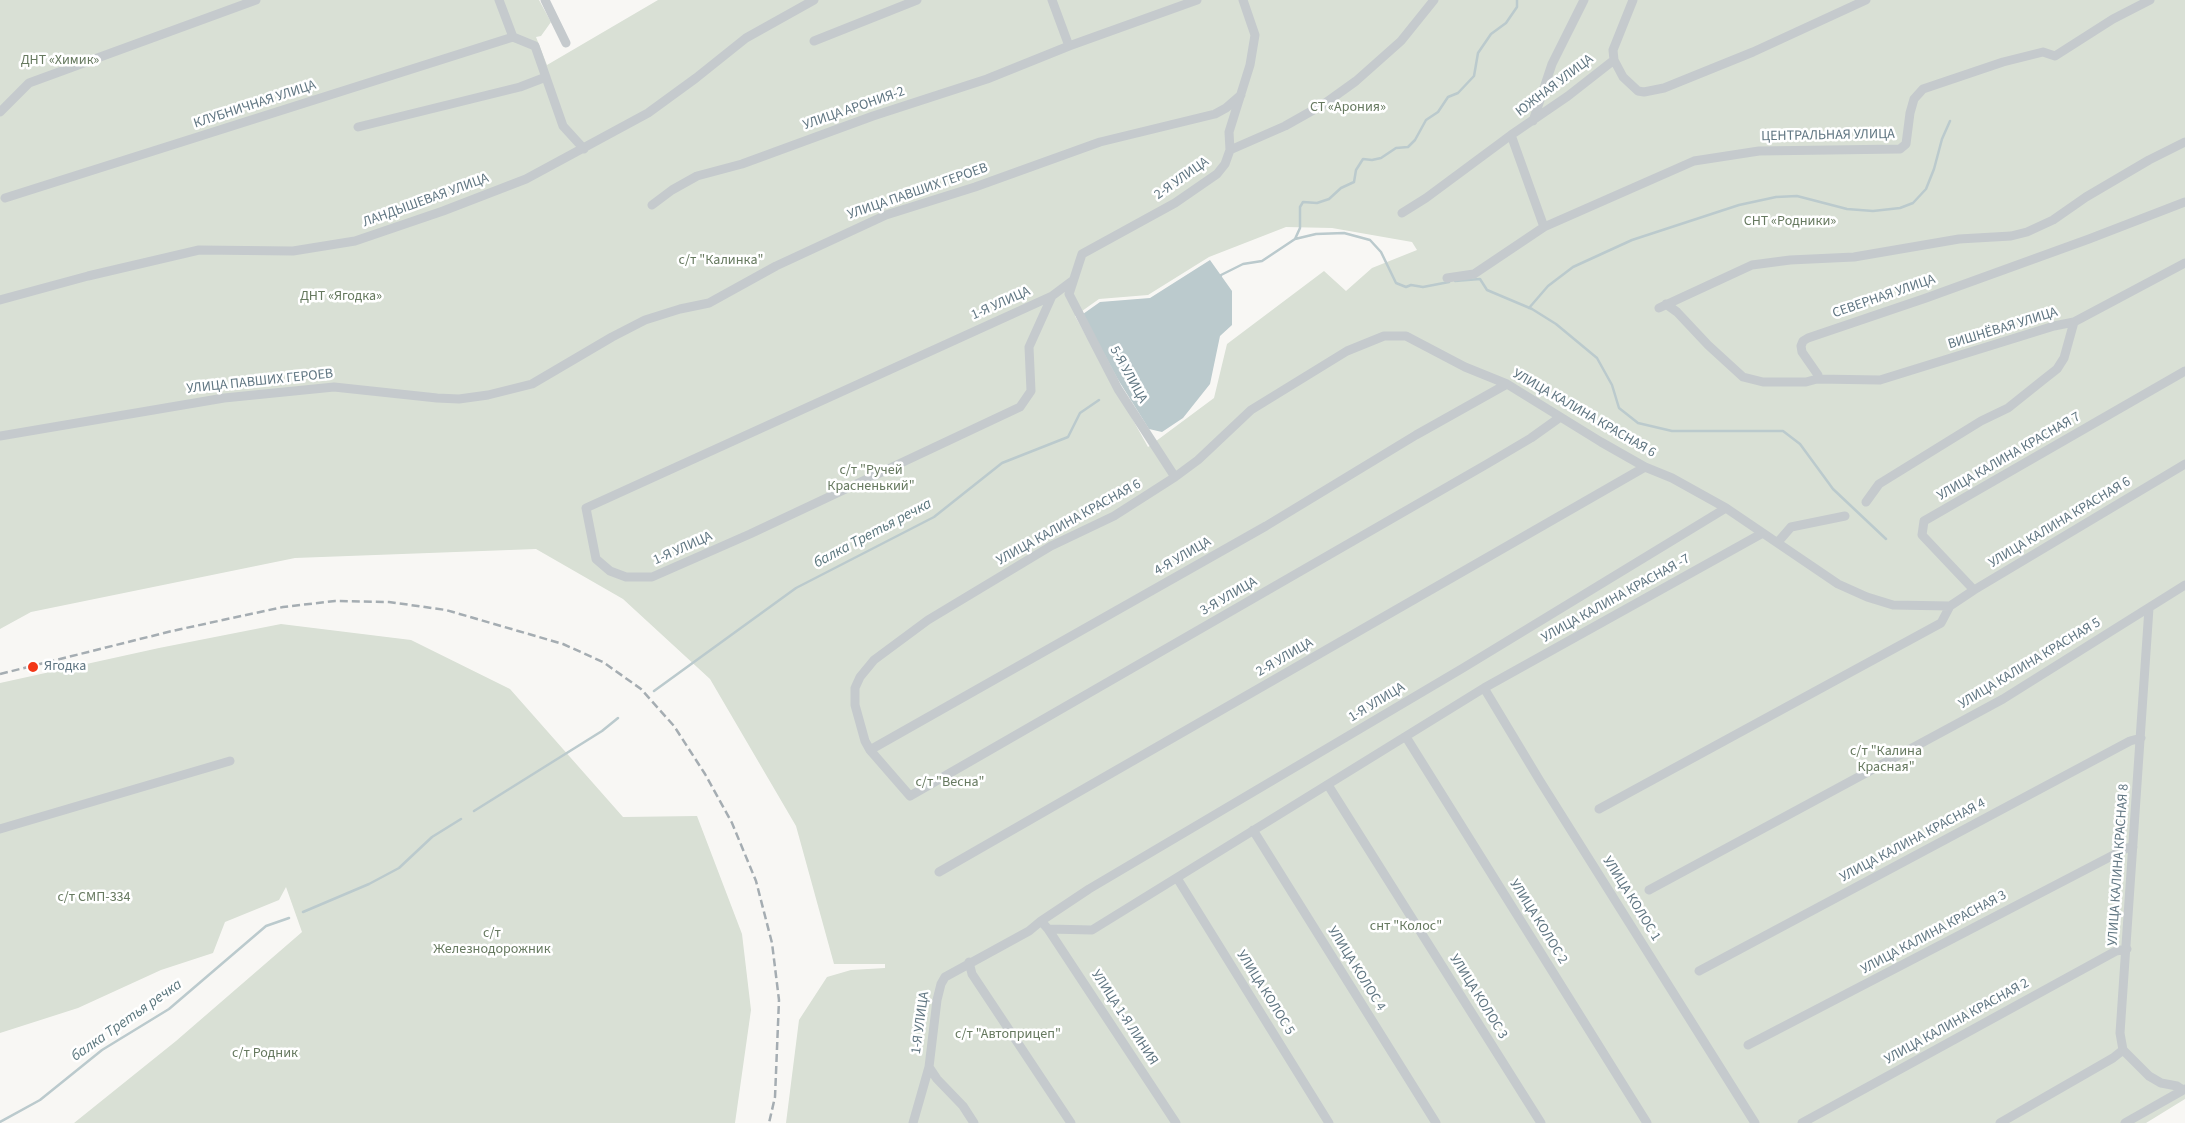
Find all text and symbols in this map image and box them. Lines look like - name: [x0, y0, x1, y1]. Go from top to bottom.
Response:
- street label: ЮЖНАЯ УЛИЦА: [1513, 51, 1597, 121]
- park label: ДНТ «Химик»: [21, 53, 99, 69]
- street label: КЛУБНИЧНАЯ УЛИЦА: [192, 77, 318, 133]
- street label: УЛИЦА АРОНИЯ-2: [801, 84, 907, 134]
- park label: СТ «Арония»: [1310, 100, 1386, 116]
- street label: ЦЕНТРАЛЬНАЯ УЛИЦА: [1761, 126, 1895, 146]
- street label: 2-Я УЛИЦА: [1151, 154, 1213, 204]
- street label: УЛИЦА ПАВШИХ ГЕРОЕВ: [846, 160, 990, 224]
- street label: ЛАНДЫШЕВАЯ УЛИЦА: [361, 170, 491, 232]
- park label: СНТ «Родники»: [1744, 214, 1836, 230]
- park label: с/т "Калинка": [679, 253, 763, 269]
- street label: СЕВЕРНАЯ УЛИЦА: [1830, 272, 1938, 322]
- street label: 1-Я УЛИЦА: [969, 284, 1033, 324]
- park label: ДНТ «Ягодка»: [300, 289, 382, 305]
- street label: ВИШНЁВАЯ УЛИЦА: [1946, 304, 2060, 354]
- street label: 5-Я УЛИЦА: [1105, 343, 1151, 407]
- street label: УЛИЦА ПАВШИХ ГЕРОЕВ: [186, 366, 334, 398]
- street label: УЛИЦА КАЛИНА КРАСНАЯ 6: [1509, 366, 1659, 462]
- street label: УЛИЦА КАЛИНА КРАСНАЯ 7: [1934, 409, 2084, 505]
- park label: с/т "Ручей Красненький": [827, 463, 915, 496]
- street label: УЛИЦА КАЛИНА КРАСНАЯ 6: [1986, 474, 2134, 572]
- street label: УЛИЦА КАЛИНА КРАСНАЯ 6: [994, 476, 1144, 570]
- water label: балка Третья речка: [811, 495, 935, 573]
- street label: 1-Я УЛИЦА: [651, 529, 715, 569]
- street label: 4-Я УЛИЦА: [1152, 534, 1214, 580]
- street label: УЛИЦА КАЛИНА КРАСНАЯ -7: [1539, 551, 1693, 647]
- street label: 3-Я УЛИЦА: [1198, 574, 1260, 620]
- street label: УЛИЦА КАЛИНА КРАСНАЯ 5: [1956, 615, 2104, 713]
- street label: 2-Я УЛИЦА: [1254, 635, 1316, 681]
- place label: Ягодка: [44, 659, 86, 675]
- marker: Ягодка: [26, 660, 40, 674]
- street label: 1-Я УЛИЦА: [1346, 680, 1408, 726]
- park label: с/т "Калина Красная": [1850, 744, 1922, 776]
- park label: с/т "Весна": [915, 775, 985, 791]
- street label: УЛИЦА КАЛИНА КРАСНАЯ 8: [2105, 783, 2133, 947]
- street label: УЛИЦА КАЛИНА КРАСНАЯ 4: [1837, 795, 1989, 887]
- street label: УЛИЦА КОЛОС 1: [1598, 854, 1664, 944]
- street label: УЛИЦА КОЛОС 2: [1505, 877, 1571, 967]
- street label: УЛИЦА КАЛИНА КРАСНАЯ 3: [1858, 887, 2010, 979]
- park label: с/т СМП-334: [57, 890, 131, 906]
- park label: снт "Колос": [1370, 919, 1442, 935]
- street label: УЛИЦА КОЛОС 4: [1323, 924, 1389, 1014]
- park label: с/т Железнодорожник: [433, 926, 551, 959]
- street label: УЛИЦА КОЛОС 5: [1232, 948, 1298, 1038]
- street label: УЛИЦА КОЛОС 3: [1445, 952, 1511, 1042]
- street label: УЛИЦА 1-Я ЛИНИЯ: [1087, 967, 1161, 1069]
- street label: УЛИЦА КАЛИНА КРАСНАЯ 2: [1882, 975, 2032, 1069]
- water label: балка Третья речка: [68, 976, 186, 1066]
- street label: 1-Я УЛИЦА: [908, 991, 934, 1055]
- park label: с/т "Автоприцеп": [955, 1027, 1061, 1043]
- park label: с/т Родник: [232, 1046, 298, 1062]

